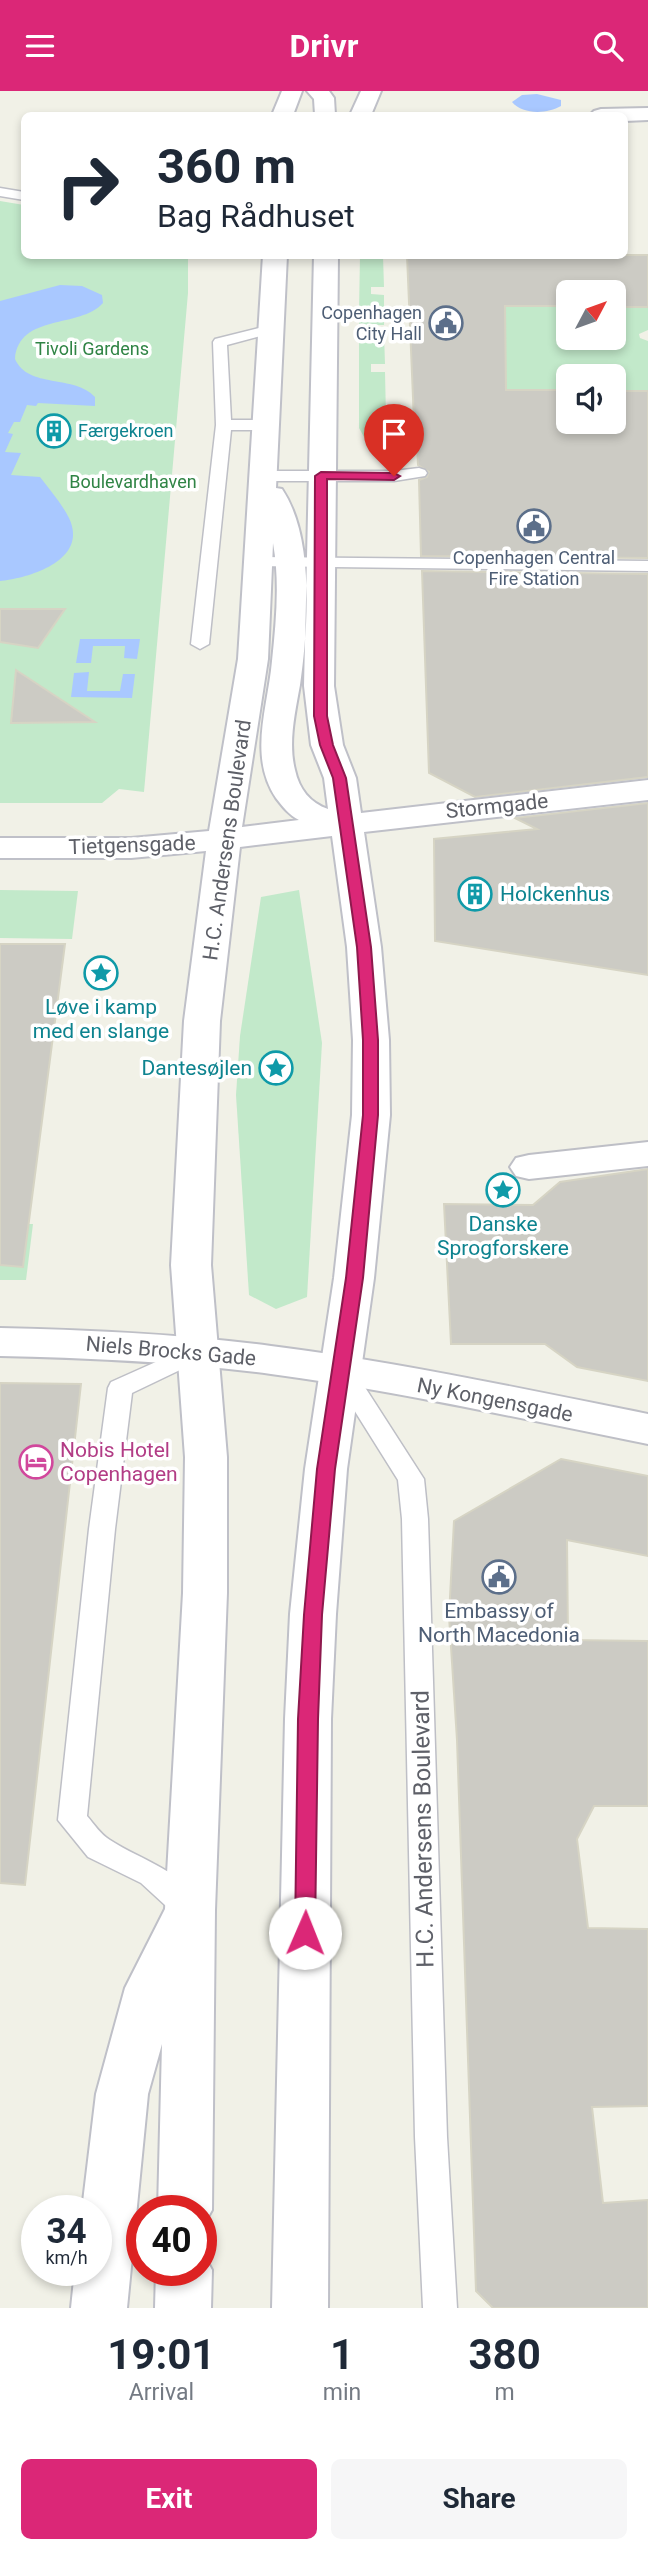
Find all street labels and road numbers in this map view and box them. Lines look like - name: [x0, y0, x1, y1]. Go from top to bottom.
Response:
- street label: H.C. Andersens Boulevard: [198, 718, 256, 962]
- street label: Stormgade: [445, 789, 549, 823]
- street label: Tietgensgade: [68, 831, 196, 859]
- street label: Niels Brocks Gade: [85, 1332, 257, 1370]
- street label: Ny Kongensgade: [415, 1373, 575, 1427]
- street label: H.C. Andersens Boulevard: [407, 1690, 439, 1968]

